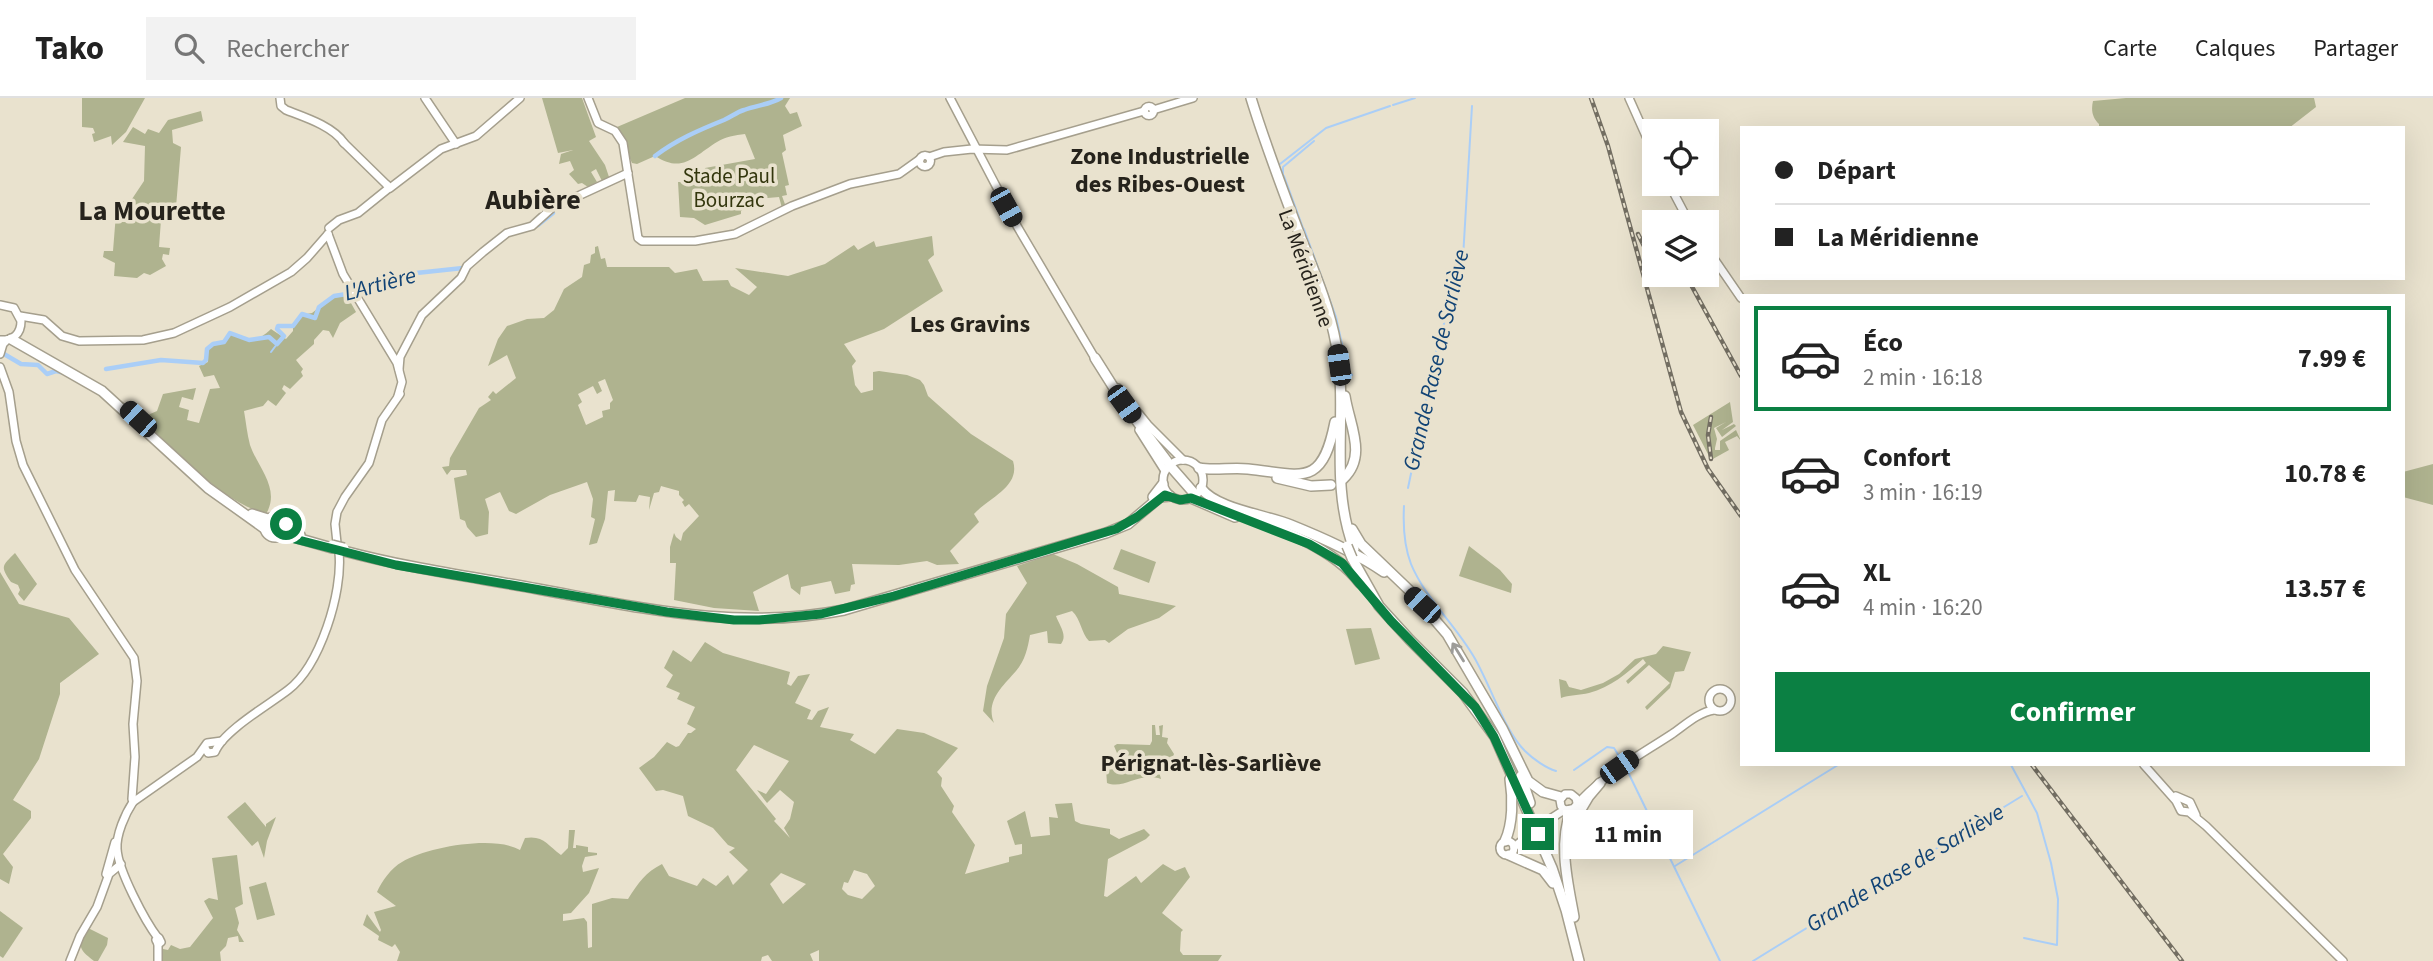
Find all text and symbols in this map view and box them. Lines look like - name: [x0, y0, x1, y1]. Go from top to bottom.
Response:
- search box: [146, 17, 636, 80]
- text: Tako: [35, 25, 104, 72]
- icon: search: [170, 29, 208, 67]
- text: Rechercher: [226, 30, 349, 67]
- text: Carte: [2103, 31, 2157, 66]
- text: Calques: [2195, 31, 2275, 66]
- text: Partager: [2313, 31, 2398, 66]
- map controls: [1642, 119, 1719, 287]
- button: locate: [1642, 119, 1719, 196]
- district label: Zone Industrielle des Ribes-Ouest: [1070, 139, 1250, 202]
- text: Départ: [1817, 152, 1896, 189]
- park label: Stade Paul Bourzac: [683, 161, 775, 215]
- district label: Aubière: [484, 180, 581, 220]
- car: [987, 184, 1026, 230]
- district label: La Mourette: [78, 191, 226, 231]
- street label: La Méridienne: [1271, 205, 1341, 331]
- button: layers: [1642, 210, 1719, 287]
- text: La Méridienne: [1817, 219, 1979, 256]
- water label: Grande Rase de Sarliève: [1394, 246, 1478, 474]
- water label: L'Artière: [340, 259, 420, 309]
- district label: Les Gravins: [910, 307, 1030, 342]
- text: Éco: [1863, 324, 1903, 361]
- icon: car: [1779, 327, 1842, 390]
- text: 7.99 €: [2298, 340, 2366, 377]
- car: [1326, 343, 1353, 387]
- text: 2 min · 16:18: [1863, 361, 1983, 394]
- car: [1104, 381, 1145, 427]
- car: [116, 397, 161, 441]
- text: Confort: [1863, 439, 1951, 476]
- icon: car: [1779, 442, 1842, 505]
- text: 10.78 €: [2284, 455, 2366, 492]
- text: 3 min · 16:19: [1863, 476, 1983, 509]
- route start: [270, 508, 302, 540]
- text: XL: [1863, 554, 1891, 591]
- icon: car: [1779, 557, 1842, 620]
- text: 13.57 €: [2284, 570, 2366, 607]
- car: [1400, 583, 1445, 627]
- text: 4 min · 16:20: [1863, 591, 1983, 624]
- one-way arrow: [1451, 643, 1465, 663]
- button: Confirmer: [1775, 672, 2370, 752]
- district label: Pérignat-lès-Sarliève: [1100, 746, 1322, 781]
- car: [1596, 746, 1643, 788]
- water label: Grande Rase de Sarliève: [1800, 796, 2010, 940]
- callout: 11 min: [1562, 810, 1692, 858]
- route end: [1522, 818, 1554, 850]
- text: 11 min: [1594, 818, 1662, 851]

